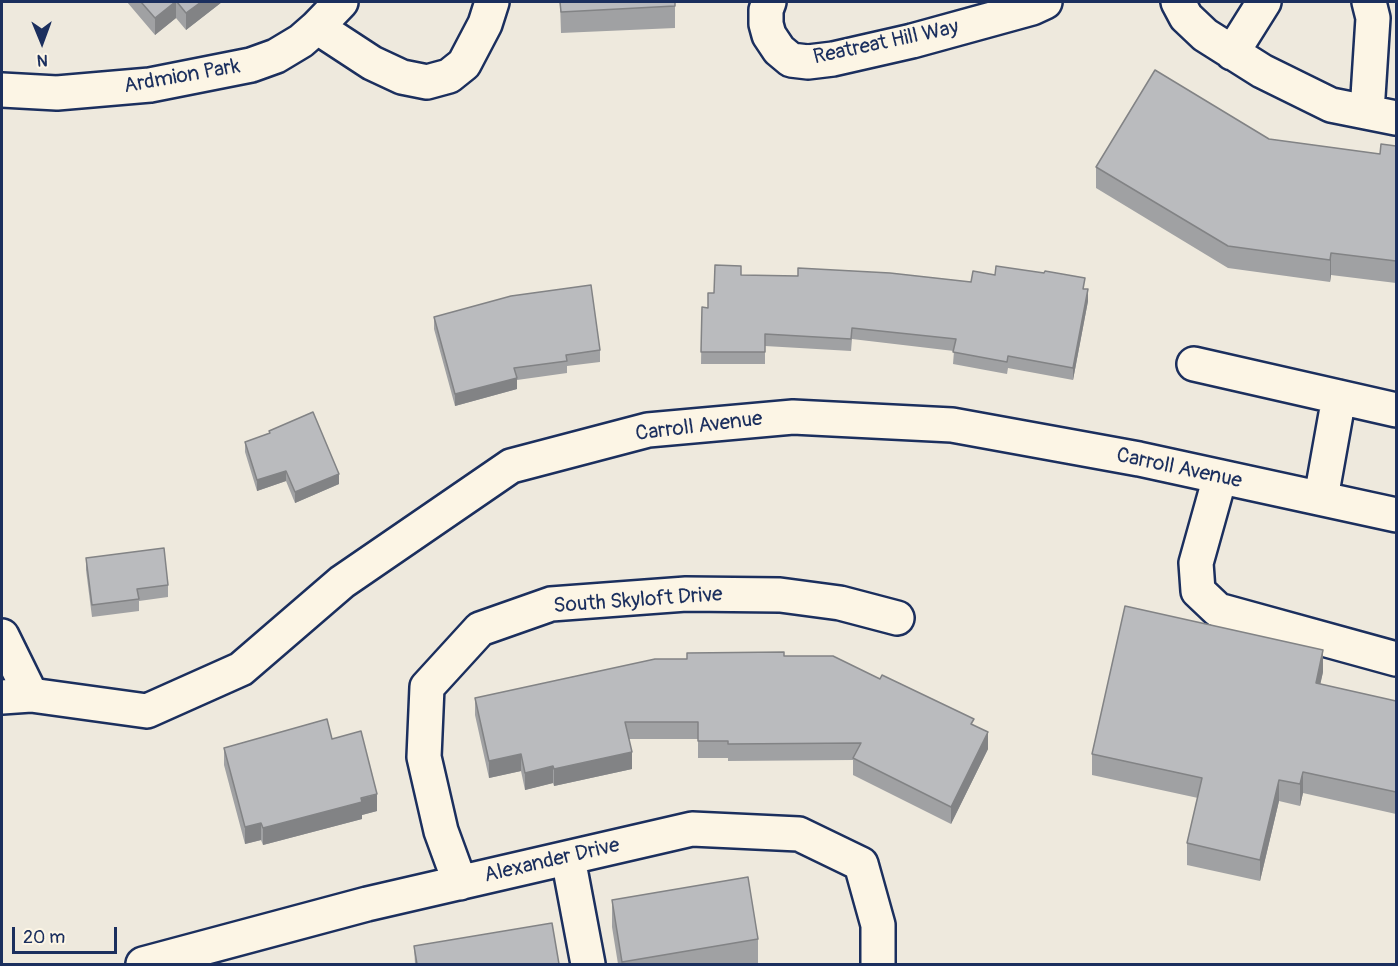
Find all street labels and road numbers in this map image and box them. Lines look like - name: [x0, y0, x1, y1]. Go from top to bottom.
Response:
- street label: Reatreat Hill Way: [811, 15, 961, 71]
- street label: Ardmion Park: [122, 54, 242, 100]
- street label: Carroll Avenue: [634, 407, 764, 447]
- street label: Carroll Avenue: [1114, 443, 1244, 495]
- street label: South Skyloft Drive: [553, 583, 723, 619]
- street label: Alexander Drive: [482, 833, 622, 889]

